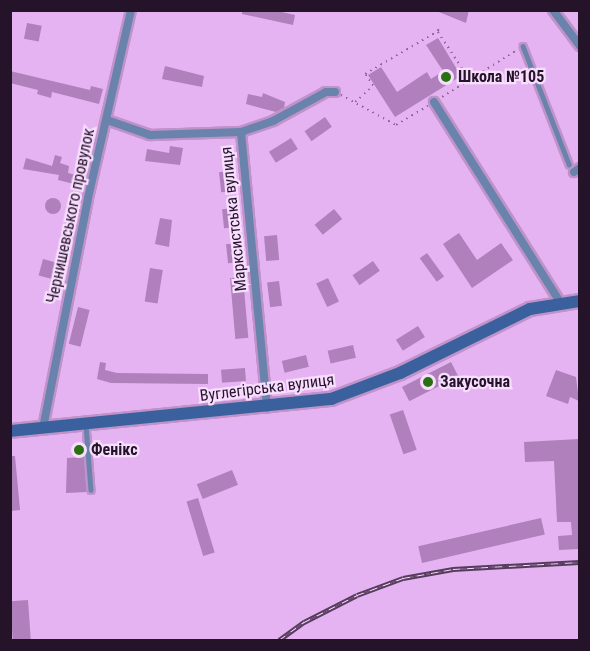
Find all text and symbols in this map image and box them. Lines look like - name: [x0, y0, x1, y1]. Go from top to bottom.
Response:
- place label: Школа №105: [458, 67, 544, 87]
- marker: Школа №105: [439, 70, 453, 84]
- street label: Чернишевського провулок: [43, 127, 99, 305]
- street label: Марксистська вулиця: [217, 146, 251, 292]
- street label: Вуглегірська вулиця: [199, 370, 335, 406]
- place label: Закусочна: [440, 372, 510, 392]
- marker: Закусочна: [421, 375, 435, 389]
- place label: Фенікс: [91, 440, 138, 460]
- marker: Фенікс: [72, 443, 86, 457]

